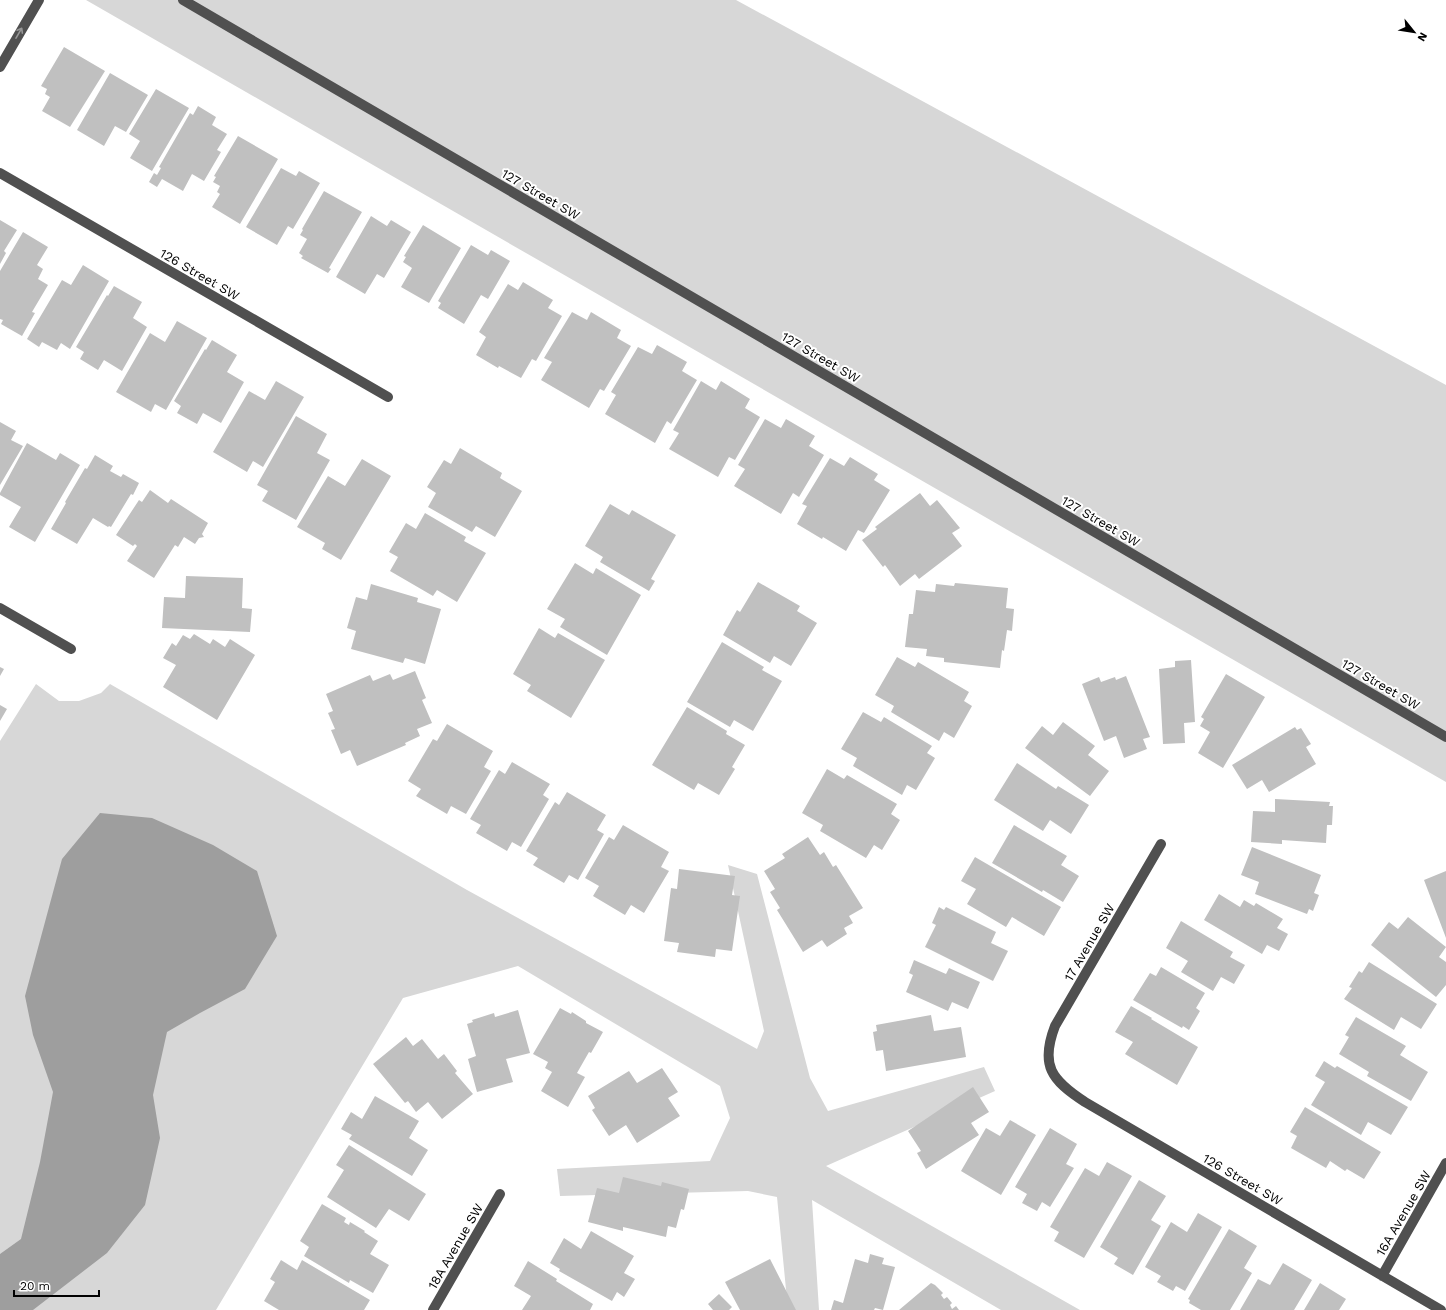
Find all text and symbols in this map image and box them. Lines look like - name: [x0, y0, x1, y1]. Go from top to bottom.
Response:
- north arrow: [1394, 12, 1434, 52]
- one-way arrow: [16, 27, 24, 39]
- text: N: [1415, 30, 1430, 44]
- street label: 127 Street SW: [499, 166, 583, 223]
- street label: 126 Street SW: [157, 246, 243, 304]
- street label: 127 Street SW: [779, 329, 863, 386]
- street label: 127 Street SW: [1059, 493, 1143, 550]
- street label: 127 Street SW: [1339, 656, 1423, 713]
- street label: 17 Avenue SW: [1061, 900, 1118, 984]
- street label: 126 Street SW: [1200, 1151, 1286, 1209]
- street label: 16A Avenue SW: [1373, 1167, 1434, 1259]
- street label: 18A Avenue SW: [425, 1200, 486, 1292]
- scale bar: [14, 1272, 99, 1298]
- text: 20 m: [20, 1279, 50, 1293]

